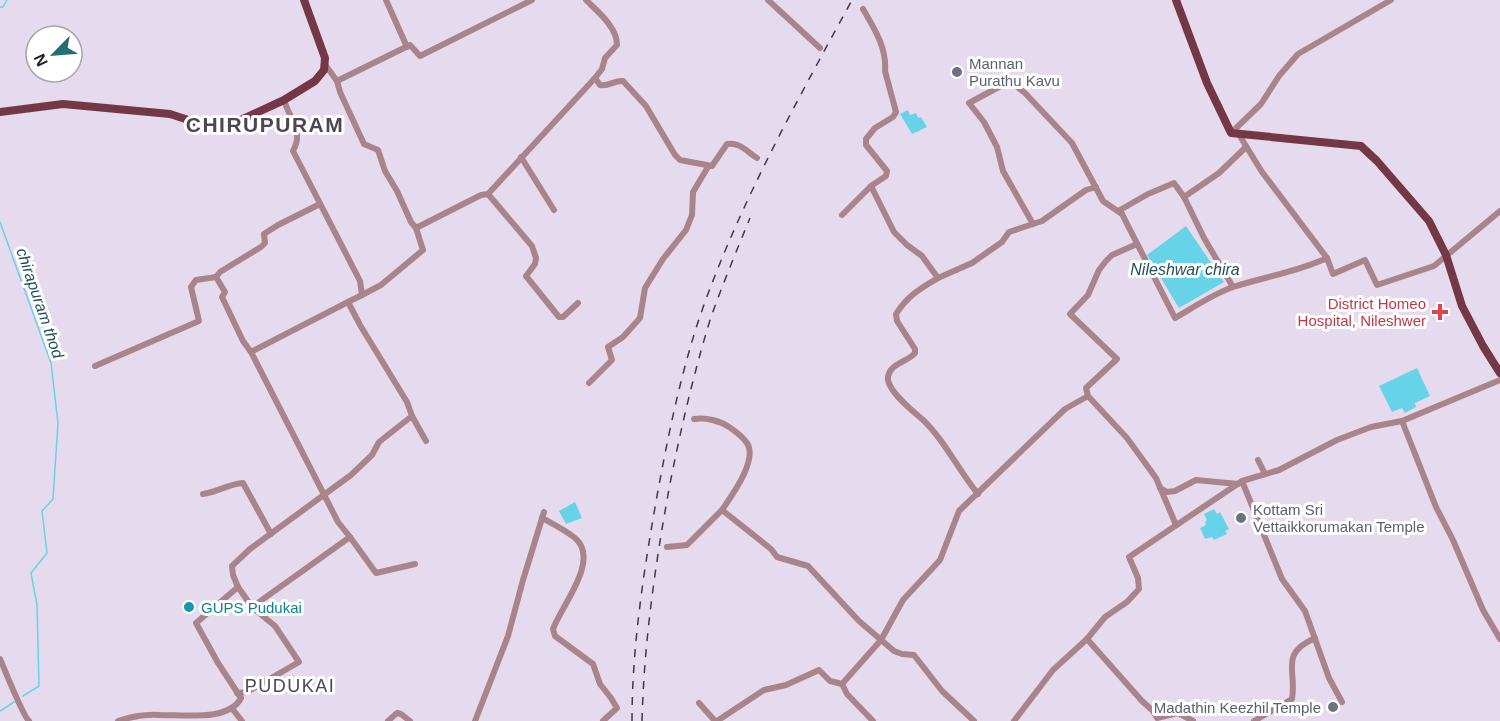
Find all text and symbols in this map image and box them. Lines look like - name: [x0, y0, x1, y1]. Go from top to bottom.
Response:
- north arrow: [24, 24, 84, 84]
- text: N: [31, 51, 51, 69]
- place label: Mannan Purathu Kavu: [969, 55, 1060, 89]
- marker: Mannan Purathu Kavu: [950, 65, 964, 79]
- district label: CHIRUPURAM: [186, 113, 344, 136]
- water label: chirapuram thod: [13, 246, 67, 361]
- water label: Nileshwar chira: [1130, 261, 1240, 278]
- place label: District Homeo Hospital, Nileshwer: [1298, 295, 1426, 329]
- marker: District Homeo Hospital, Nileshwer: [1431, 303, 1449, 321]
- place label: Kottam Sri Vettaikkorumakan Temple: [1253, 501, 1424, 535]
- marker: Kottam Sri Vettaikkorumakan Temple: [1234, 511, 1248, 525]
- place label: GUPS Pudukai: [201, 599, 302, 616]
- marker: GUPS Pudukai: [182, 600, 196, 614]
- district label: PUDUKAI: [245, 676, 335, 696]
- place label: Madathin Keezhil Temple: [1154, 699, 1321, 716]
- marker: Madathin Keezhil Temple: [1326, 700, 1340, 714]

